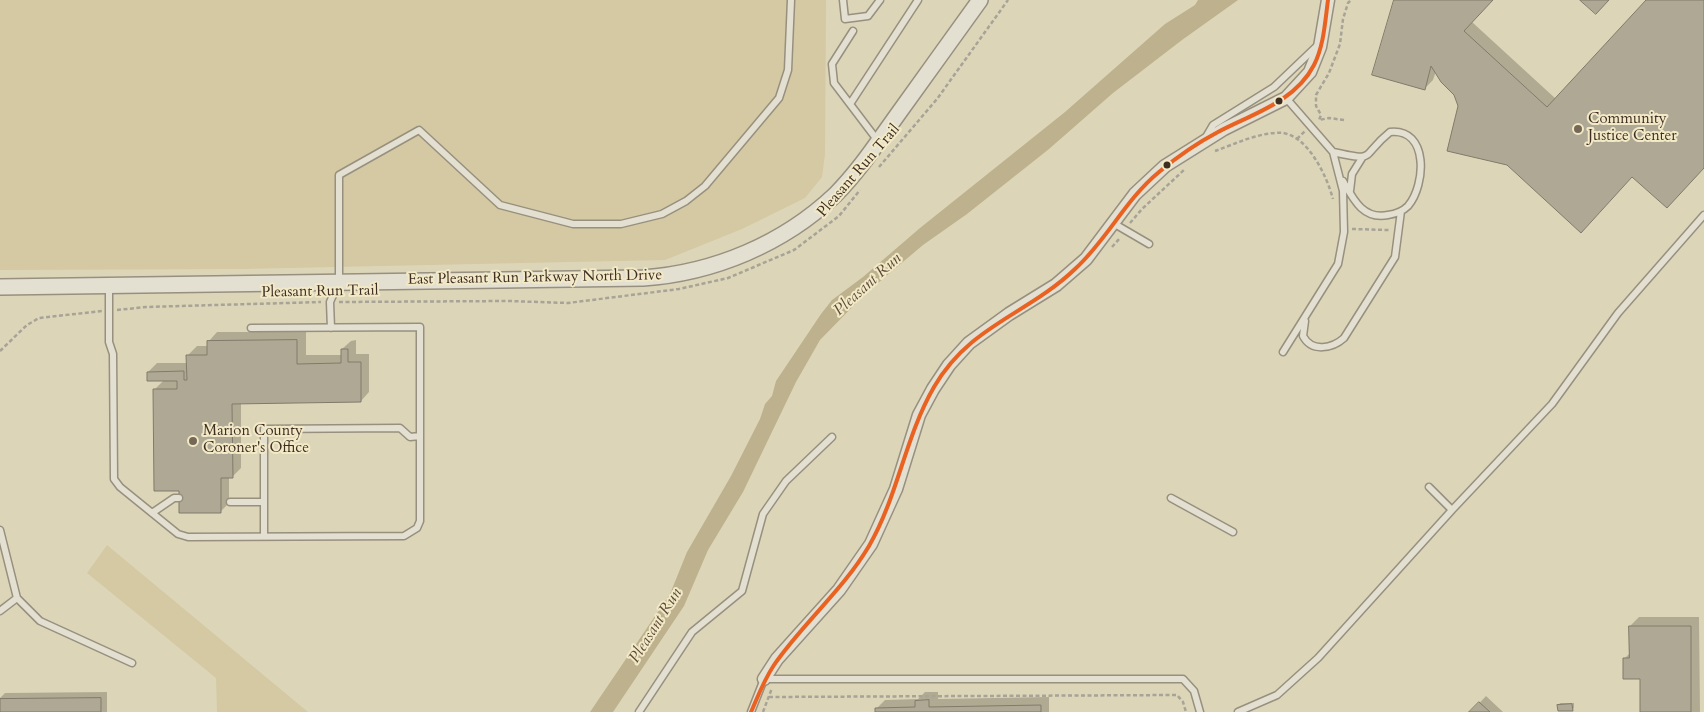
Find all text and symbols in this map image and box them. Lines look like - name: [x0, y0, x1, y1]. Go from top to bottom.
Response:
- unlabelled marker: [1274, 96, 1284, 106]
- place label: Community Justice Center: [1588, 111, 1677, 146]
- street label: Pleasant Run Trail: [814, 121, 904, 221]
- marker: Community Justice Center: [1572, 123, 1584, 135]
- unlabelled marker: [1162, 160, 1172, 170]
- water label: Pleasant Run: [830, 250, 906, 320]
- street label: East Pleasant Run Parkway North Drive: [408, 267, 662, 289]
- street label: Pleasant Run Trail: [261, 282, 379, 302]
- place label: Marion County Coroner's Office: [203, 423, 309, 458]
- marker: Marion County Coroner's Office: [187, 435, 199, 447]
- water label: Pleasant Run: [626, 585, 686, 667]

